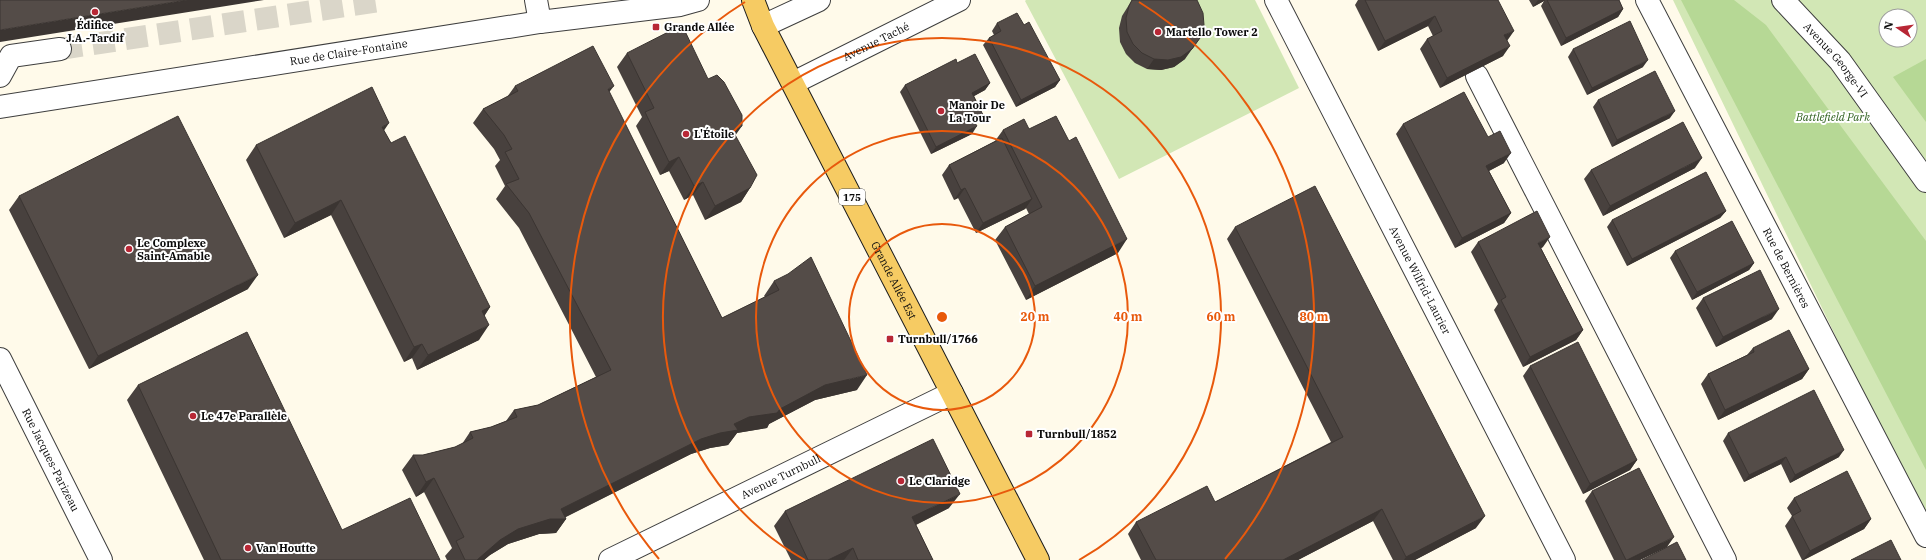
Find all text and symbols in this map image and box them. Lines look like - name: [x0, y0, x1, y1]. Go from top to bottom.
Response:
- marker: Édifice J.A.-Tardif: [90, 7, 100, 17]
- north arrow: [1878, 8, 1918, 48]
- place label: Édifice J.A.-Tardif: [66, 17, 124, 45]
- street label: Avenue Taché: [841, 19, 912, 64]
- place label: Grande Allée: [664, 20, 735, 34]
- street label: Avenue George-VI: [1801, 20, 1871, 100]
- text: N: [1880, 20, 1896, 32]
- marker: Grande Allée: [651, 22, 661, 32]
- place label: Martello Tower 2: [1166, 25, 1258, 39]
- marker: Martello Tower 2: [1153, 27, 1163, 37]
- street label: Rue de Claire-Fontaine: [289, 36, 409, 68]
- place label: Manoir De La Tour: [949, 98, 1005, 125]
- marker: Manoir De La Tour: [936, 106, 946, 116]
- park label: Battlefield Park: [1795, 110, 1870, 124]
- place label: L'Étoile: [694, 126, 734, 141]
- marker: L'Étoile: [681, 129, 691, 139]
- road number: 175: [839, 189, 865, 205]
- street label: Avenue Wilfrid-Laurier: [1386, 224, 1454, 337]
- street label: Rue de Bernières: [1760, 225, 1813, 310]
- place label: Le Complexe Saint-Amable: [137, 236, 210, 263]
- street label: Grande Allée Est: [868, 239, 920, 322]
- marker: Le Complexe Saint-Amable: [124, 244, 134, 254]
- text: 20 m: [1021, 309, 1050, 324]
- text: 40 m: [1114, 309, 1143, 324]
- text: 60 m: [1207, 309, 1236, 324]
- text: 80 m: [1300, 309, 1329, 324]
- centre of rings: [935, 310, 949, 324]
- place label: Turnbull/1766: [898, 332, 978, 346]
- marker: Turnbull/1766: [885, 334, 895, 344]
- street label: Rue Jacques-Parizeau: [19, 406, 83, 514]
- place label: Le 47e Parallèle: [201, 409, 287, 423]
- marker: Le 47e Parallèle: [188, 411, 198, 421]
- place label: Turnbull/1852: [1037, 427, 1117, 441]
- marker: Turnbull/1852: [1024, 429, 1034, 439]
- street label: Avenue Turnbull: [739, 451, 823, 502]
- place label: Le Claridge: [909, 474, 970, 488]
- marker: Le Claridge: [896, 476, 906, 486]
- place label: Van Houtte: [256, 541, 316, 555]
- marker: Van Houtte: [243, 543, 253, 553]

